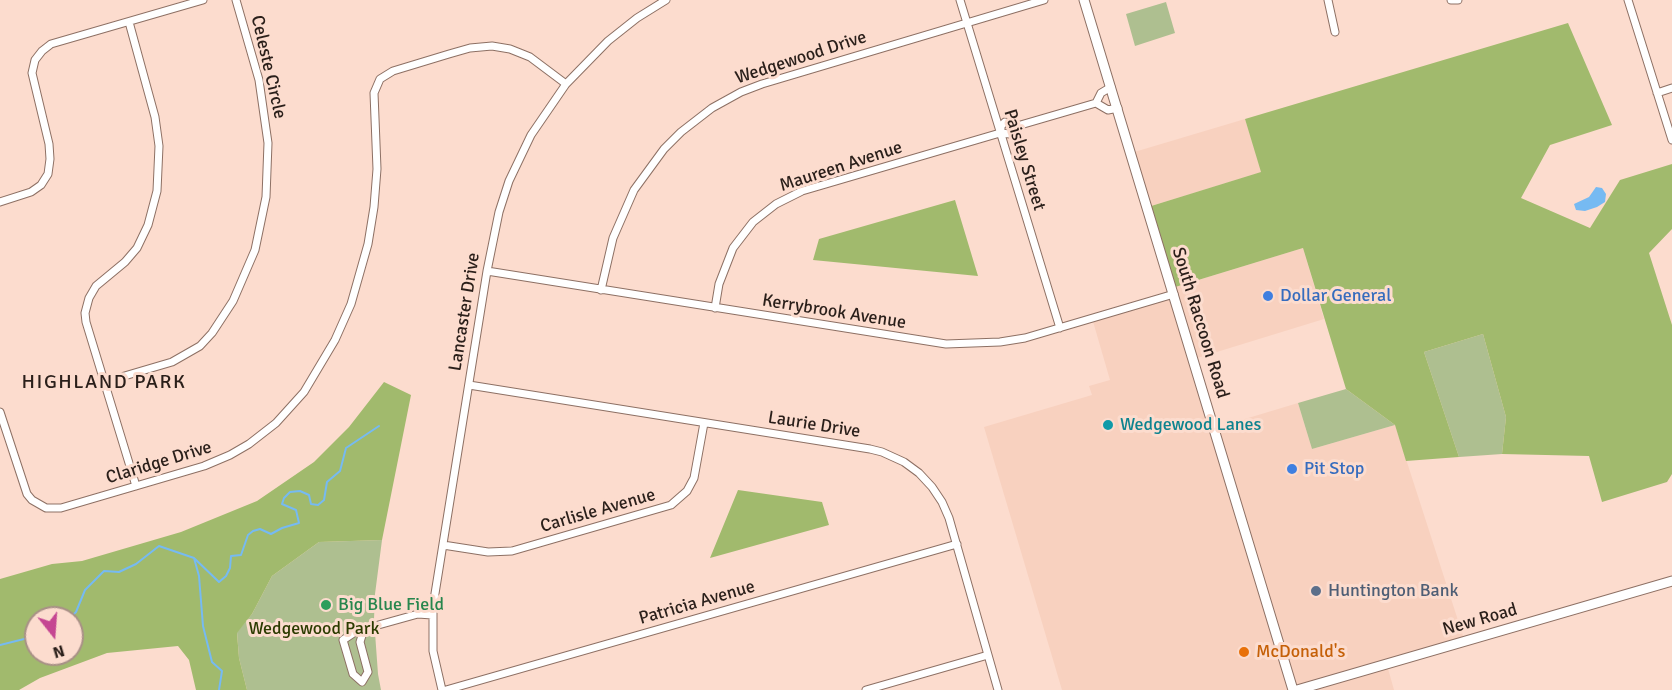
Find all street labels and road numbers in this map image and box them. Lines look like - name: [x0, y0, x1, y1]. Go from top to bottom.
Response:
- street label: Celeste Circle: [246, 13, 290, 121]
- street label: Wedgewood Drive: [733, 27, 869, 89]
- street label: Paisley Street: [998, 107, 1050, 213]
- street label: Maureen Avenue: [777, 137, 905, 197]
- street label: South Raccoon Road: [1167, 245, 1233, 401]
- street label: Lancaster Drive: [445, 251, 485, 373]
- street label: Kerrybrook Avenue: [761, 290, 907, 334]
- street label: Laurie Drive: [766, 407, 862, 443]
- street label: Claridge Drive: [104, 437, 214, 489]
- street label: Carlisle Avenue: [538, 484, 658, 538]
- street label: Patricia Avenue: [636, 576, 758, 630]
- street label: New Road: [1440, 599, 1520, 641]

